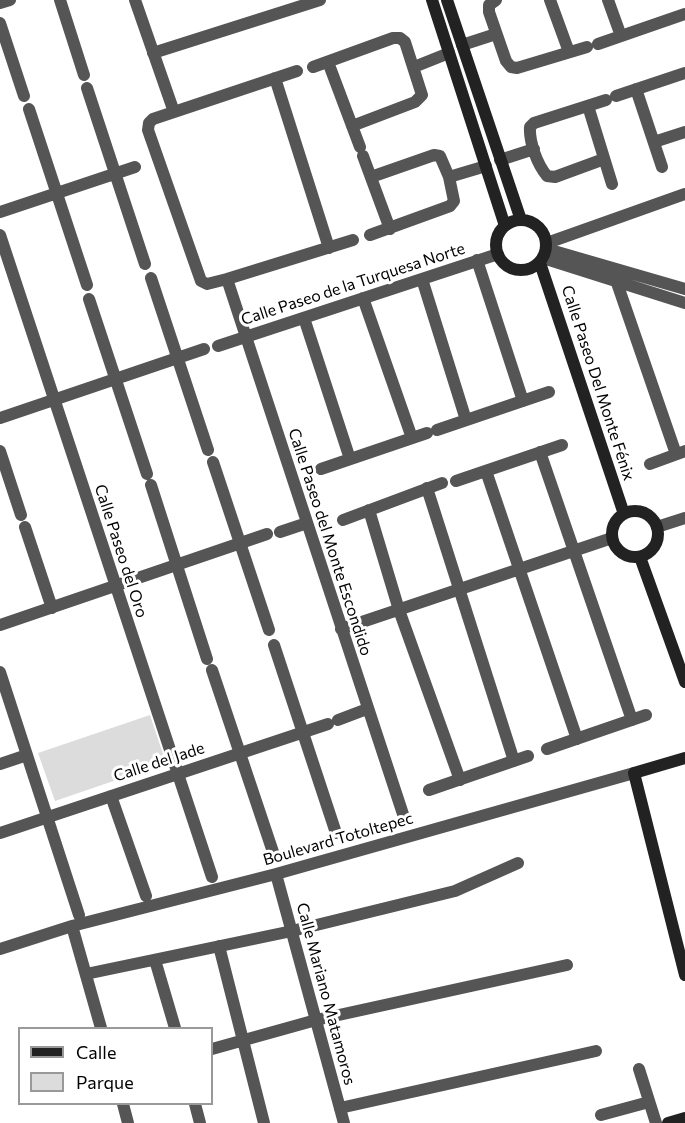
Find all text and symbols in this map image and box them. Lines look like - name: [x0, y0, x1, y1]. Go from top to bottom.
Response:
- street label: Calle Paseo de la Turquesa Norte: [239, 239, 467, 329]
- street label: Calle Paseo Del Monte Fénix: [557, 283, 639, 483]
- street label: Calle Paseo del Monte Escondido: [284, 426, 376, 658]
- street label: Calle Paseo del Oro: [90, 482, 152, 620]
- street label: Calle del Jade: [111, 738, 207, 786]
- street label: Boulevard Totoltepec: [261, 808, 415, 870]
- street label: Calle Mariano Matamoros: [292, 901, 360, 1087]
- legend: [18, 1027, 213, 1105]
- text: Calle: [76, 1041, 116, 1063]
- text: Parque: [76, 1071, 134, 1093]

